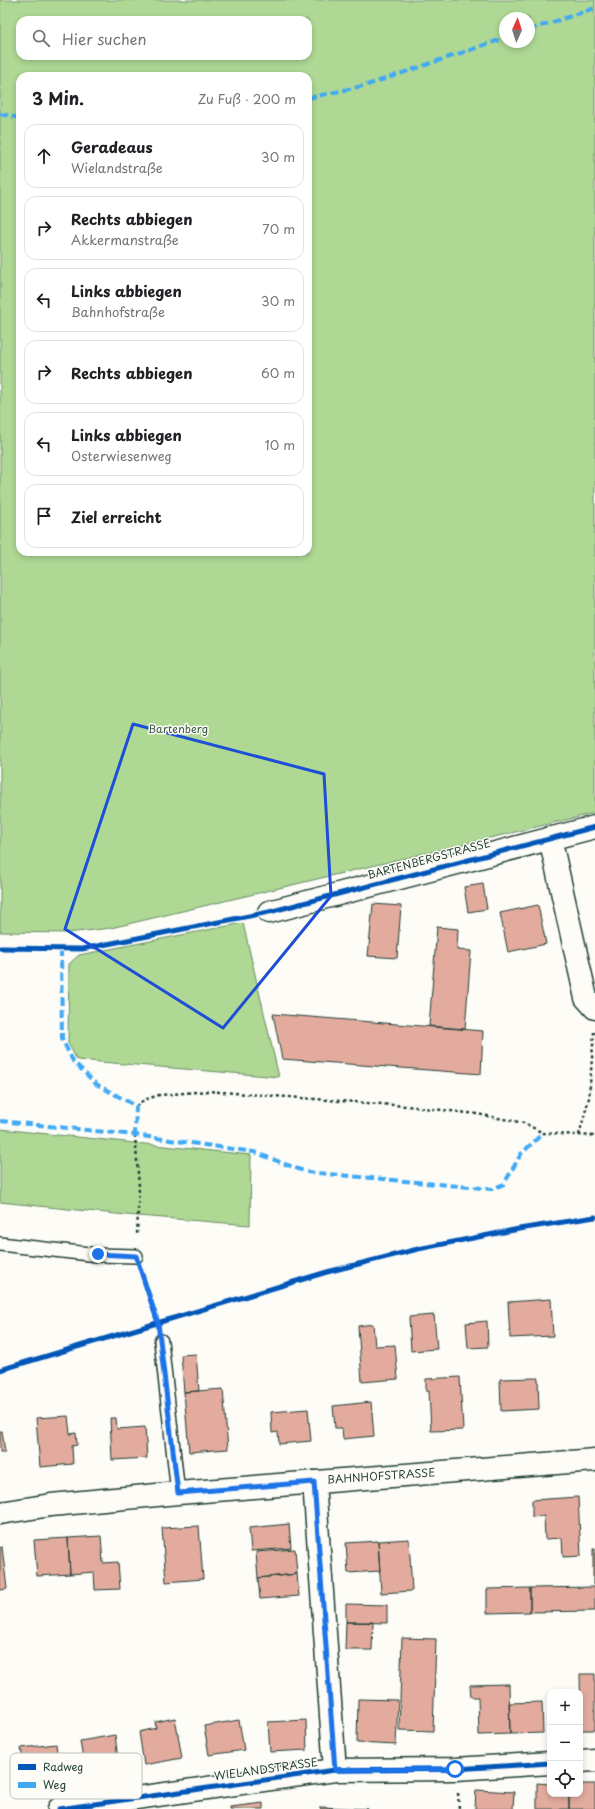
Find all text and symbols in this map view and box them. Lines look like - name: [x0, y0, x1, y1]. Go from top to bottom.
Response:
- north arrow: [499, 12, 535, 48]
- search box: [16, 16, 312, 60]
- icon: search: [30, 27, 52, 49]
- text: Hier suchen: [62, 27, 147, 50]
- text: 3 Min.: [32, 85, 84, 111]
- text: Zu Fuß · 200 m: [198, 89, 296, 108]
- text: Geradeaus: [71, 135, 153, 158]
- icon: ahead: [33, 145, 55, 167]
- text: 30 m: [261, 147, 295, 166]
- text: Wielandstraße: [71, 158, 163, 177]
- text: Rechts abbiegen: [71, 207, 192, 230]
- icon: right: [33, 217, 55, 239]
- text: 70 m: [262, 219, 295, 238]
- text: Akkermanstraße: [71, 230, 179, 249]
- text: Links abbiegen: [71, 279, 182, 302]
- icon: left: [33, 289, 55, 311]
- text: 30 m: [261, 291, 295, 310]
- text: Bahnhofstraße: [71, 302, 165, 321]
- icon: right: [33, 361, 55, 383]
- text: Rechts abbiegen: [71, 361, 192, 384]
- text: 60 m: [261, 363, 295, 382]
- text: Links abbiegen: [71, 423, 182, 446]
- icon: left: [33, 433, 55, 455]
- text: 10 m: [265, 435, 295, 454]
- text: Osterwiesenweg: [71, 446, 172, 465]
- icon: arrive: [33, 505, 55, 527]
- text: Ziel erreicht: [71, 505, 162, 528]
- park label: Bartenberg: [148, 720, 208, 737]
- street label: BARTENBERGSTRASSE: [365, 834, 492, 883]
- route end: [89, 1245, 107, 1263]
- street label: BAHNHOFSTRASSE: [326, 1463, 436, 1488]
- map controls: [547, 1689, 583, 1797]
- button: +: [547, 1689, 583, 1725]
- button: −: [547, 1725, 583, 1761]
- legend: [10, 1753, 142, 1799]
- street label: WIELANDSTRASSE: [213, 1753, 319, 1784]
- text: Radweg: [43, 1758, 83, 1775]
- route start: [446, 1760, 464, 1778]
- button: locate: [547, 1761, 583, 1797]
- text: Weg: [43, 1776, 66, 1793]

